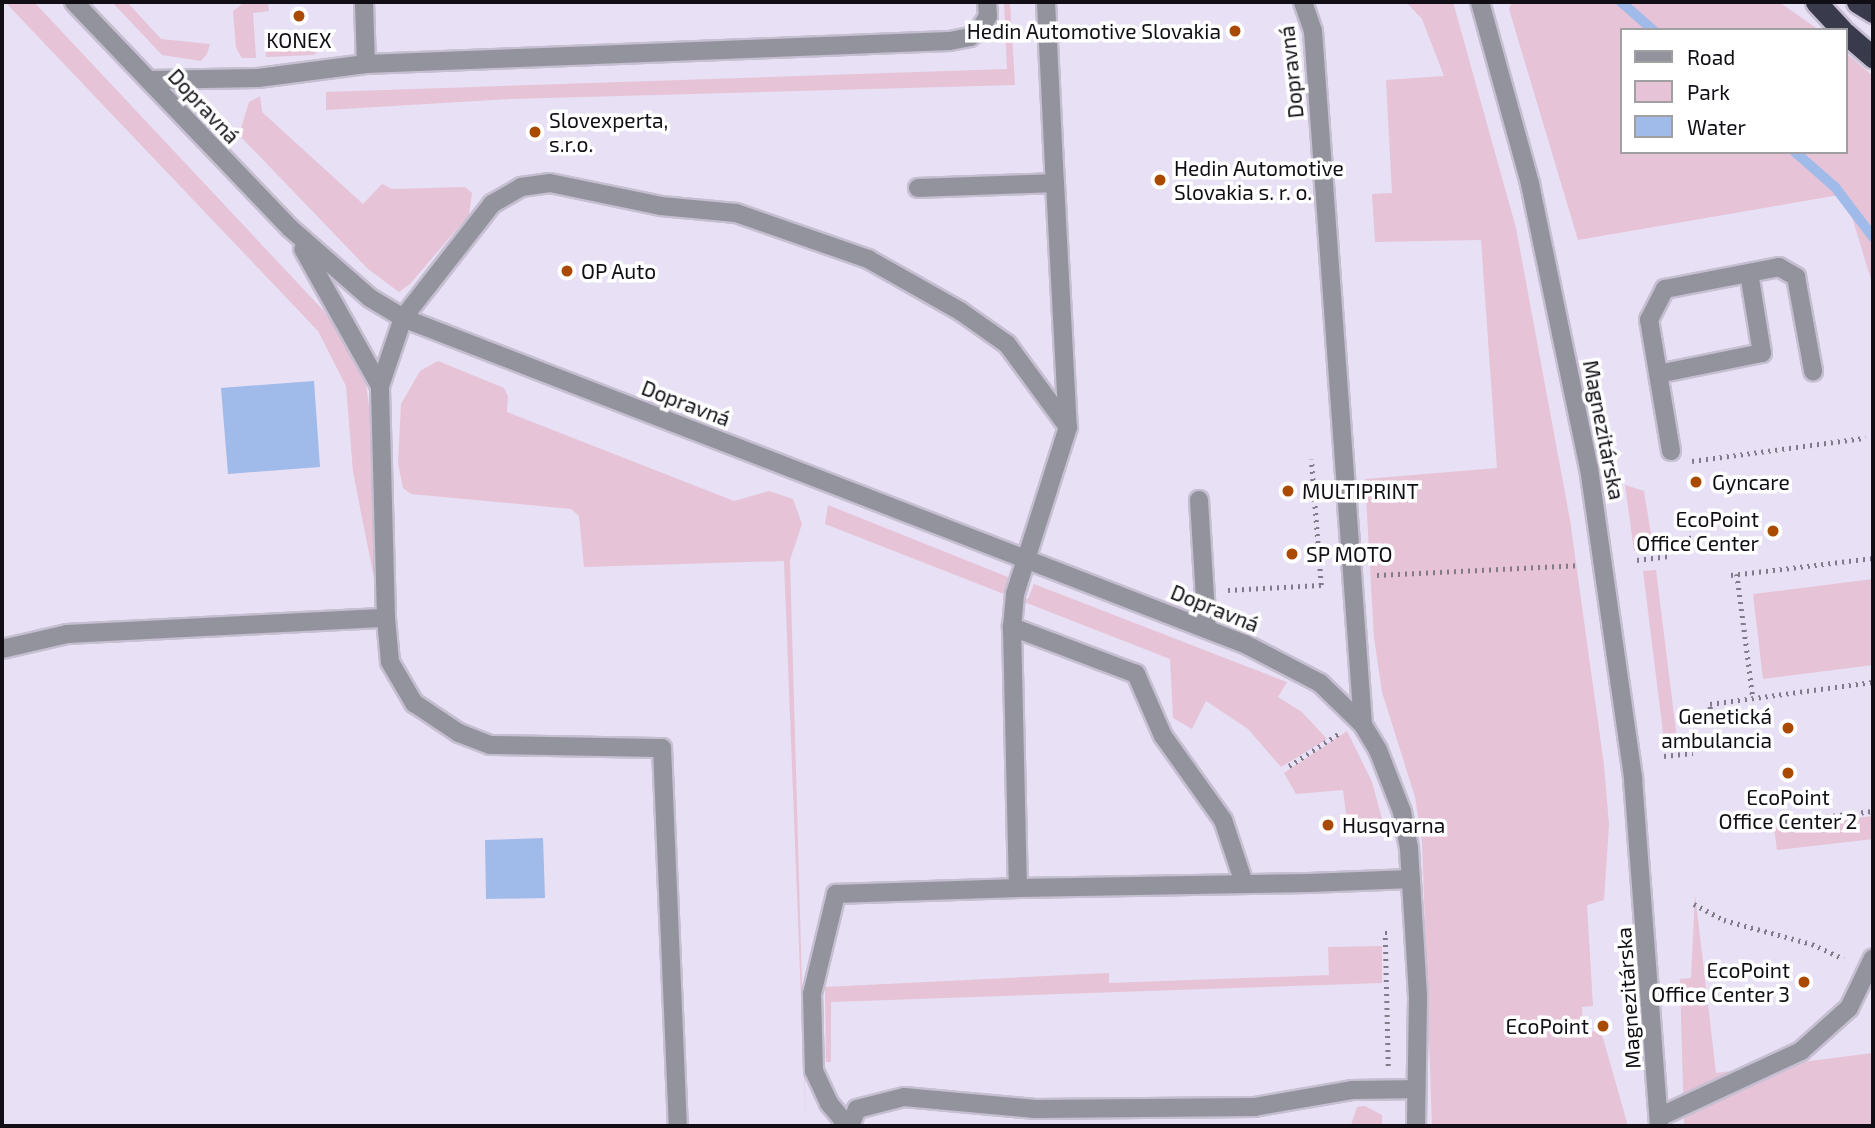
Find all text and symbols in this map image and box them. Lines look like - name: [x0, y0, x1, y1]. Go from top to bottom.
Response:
- marker: KONEX: [291, 8, 307, 24]
- place label: Hedin Automotive Slovakia: [966, 18, 1221, 44]
- marker: Hedin Automotive Slovakia: [1227, 23, 1243, 39]
- street label: Dopravná: [1274, 25, 1308, 119]
- place label: KONEX: [266, 27, 332, 53]
- legend: [1619, 28, 1847, 154]
- text: Road: [1687, 44, 1735, 69]
- street label: Dopravná: [163, 63, 245, 149]
- text: Park: [1687, 79, 1730, 104]
- place label: Slovexperta, s.r.o.: [549, 107, 668, 157]
- text: Water: [1687, 114, 1746, 139]
- marker: Slovexperta, s.r.o.: [527, 124, 543, 140]
- place label: Hedin Automotive Slovakia s. r. o.: [1174, 155, 1344, 205]
- marker: Hedin Automotive Slovakia s. r. o.: [1152, 172, 1168, 188]
- place label: OP Auto: [581, 258, 657, 284]
- marker: OP Auto: [559, 263, 575, 279]
- street label: Magnezitárska: [1578, 358, 1630, 502]
- street label: Dopravná: [638, 375, 734, 431]
- place label: Gyncare: [1712, 469, 1790, 495]
- marker: Gyncare: [1686, 472, 1706, 492]
- place label: MULTIPRINT: [1302, 478, 1419, 504]
- marker: MULTIPRINT: [1280, 483, 1296, 499]
- place label: EcoPoint Office Center: [1636, 506, 1759, 556]
- marker: EcoPoint Office Center: [1765, 523, 1781, 539]
- place label: SP MOTO: [1306, 541, 1393, 567]
- marker: SP MOTO: [1284, 546, 1300, 562]
- street label: Dopravná: [1167, 579, 1263, 637]
- place label: Genetická ambulancia: [1661, 703, 1772, 753]
- marker: Genetická ambulancia: [1778, 718, 1798, 738]
- marker: EcoPoint Office Center 2: [1780, 765, 1796, 781]
- place label: EcoPoint Office Center 2: [1718, 784, 1858, 834]
- place label: Husqvarna: [1342, 812, 1445, 838]
- marker: Husqvarna: [1320, 817, 1336, 833]
- street label: Magnezitárska: [1610, 926, 1646, 1070]
- place label: EcoPoint Office Center 3: [1651, 957, 1790, 1007]
- marker: EcoPoint Office Center 3: [1796, 974, 1812, 990]
- place label: EcoPoint: [1506, 1013, 1589, 1039]
- marker: EcoPoint: [1595, 1018, 1611, 1034]

